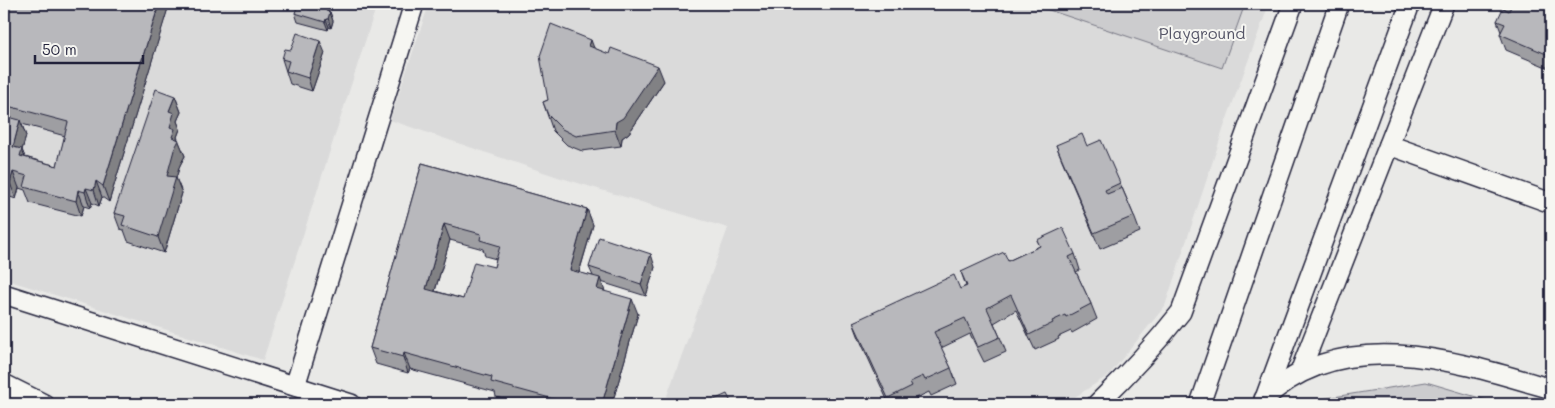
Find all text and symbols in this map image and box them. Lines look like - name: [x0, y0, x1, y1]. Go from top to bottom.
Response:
- park label: Playground: [1159, 22, 1245, 43]
- scale bar: [35, 32, 142, 64]
- text: 50 m: [42, 39, 77, 59]

